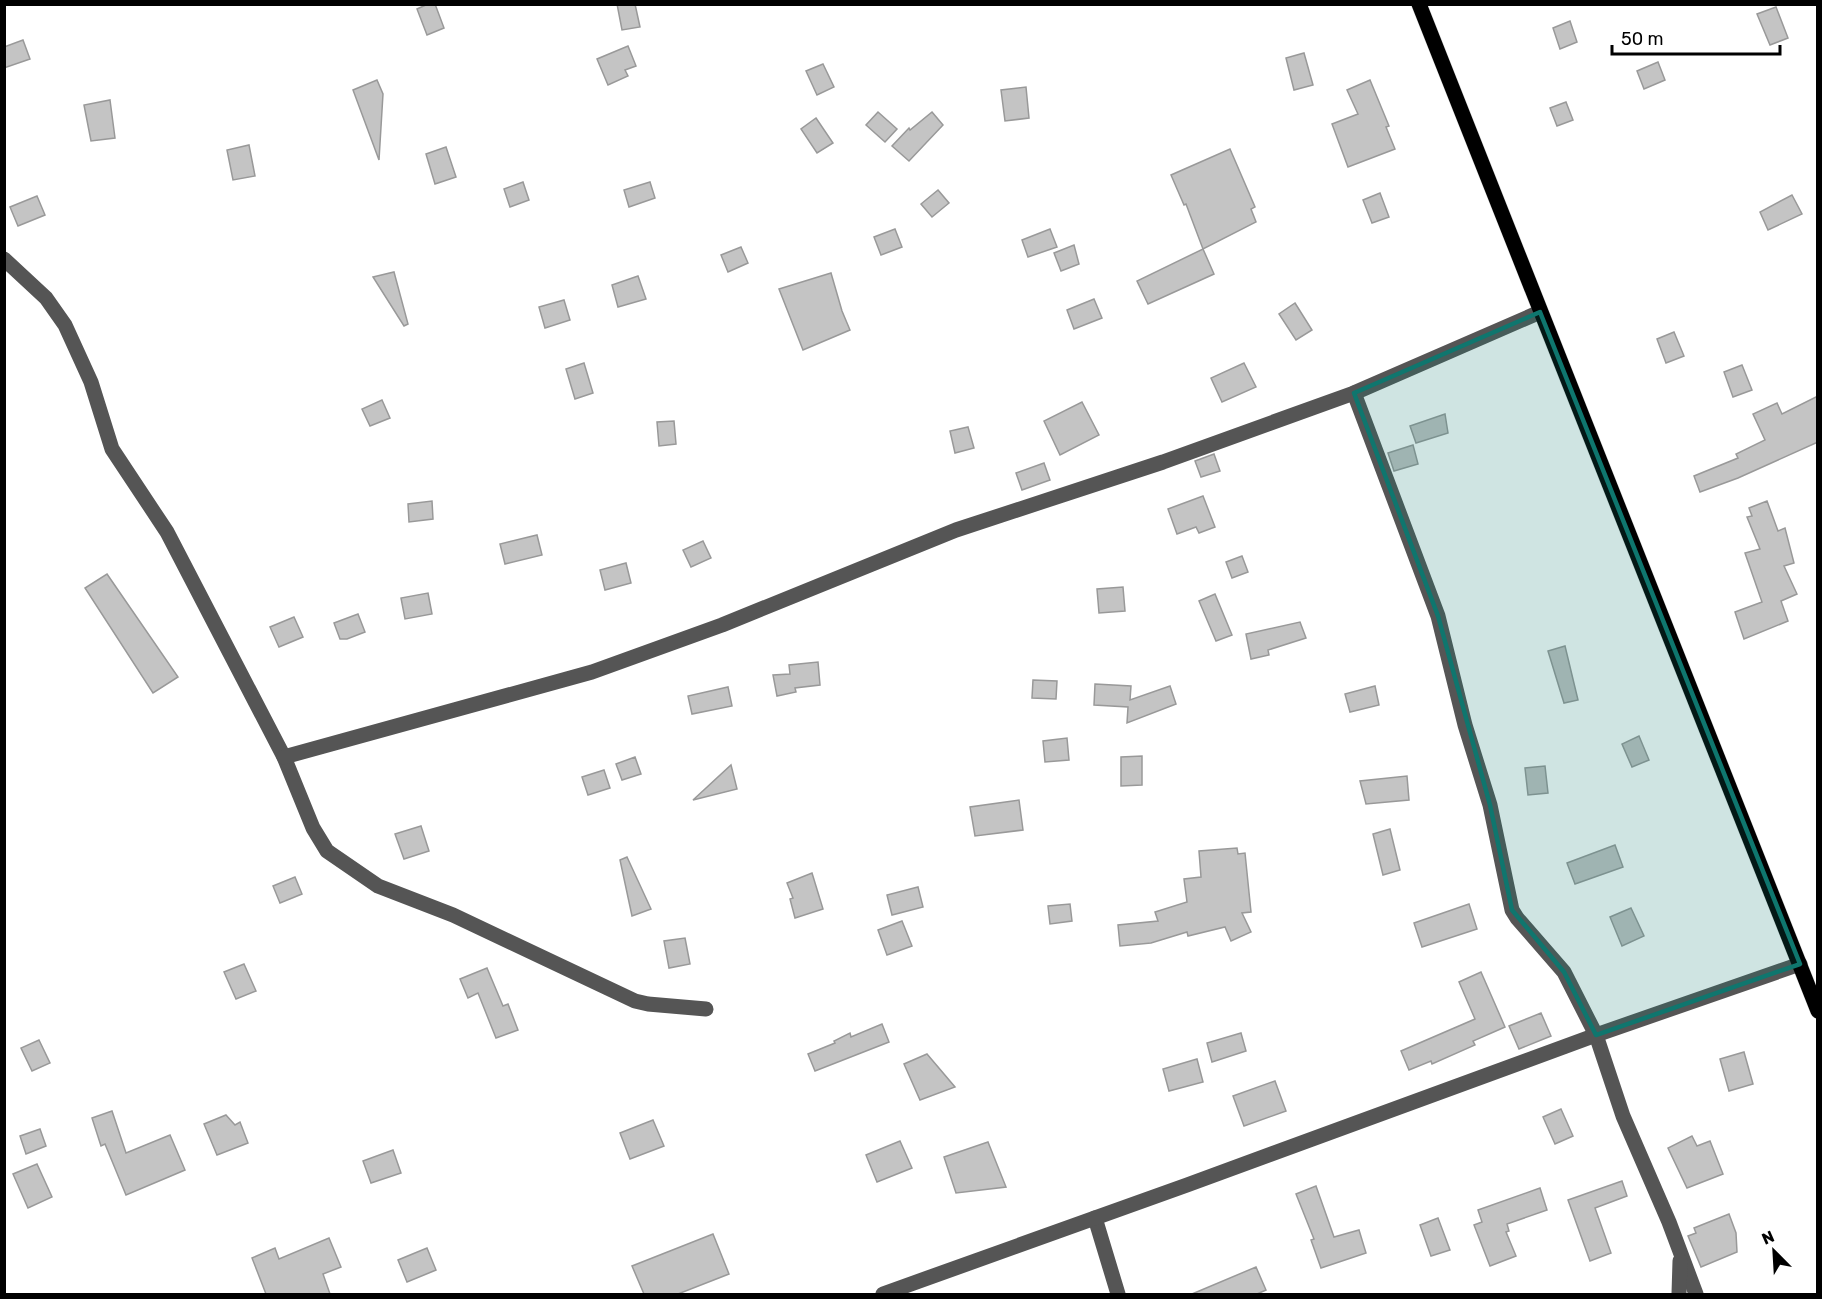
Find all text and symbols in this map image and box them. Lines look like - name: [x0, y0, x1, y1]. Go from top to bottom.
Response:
- scale bar: [1612, 18, 1780, 56]
- text: 50 m: [1621, 28, 1664, 50]
- north arrow: [1744, 1221, 1804, 1281]
- text: N: [1759, 1227, 1777, 1249]

